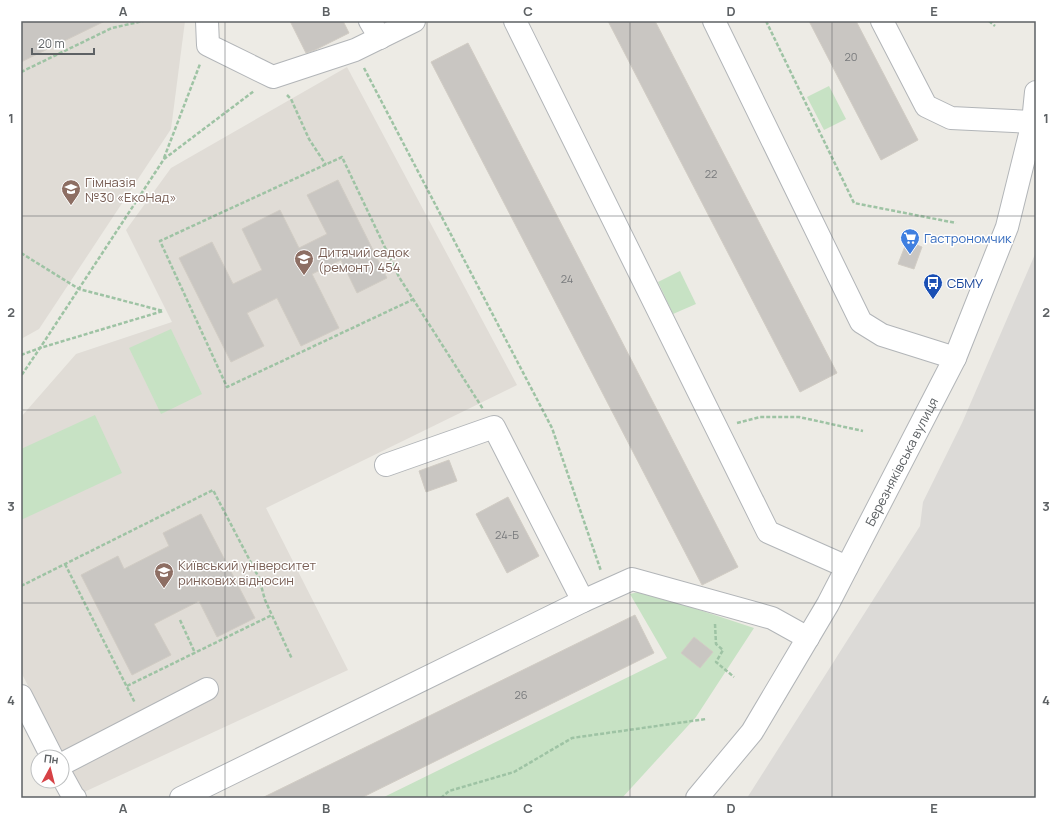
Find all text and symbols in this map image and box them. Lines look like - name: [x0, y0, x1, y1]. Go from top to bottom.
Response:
- text: A: [119, 2, 128, 20]
- text: B: [322, 2, 330, 20]
- text: C: [523, 2, 533, 20]
- text: D: [726, 2, 736, 20]
- text: E: [930, 2, 938, 20]
- scale bar: [32, 30, 94, 56]
- text: 20 m: [38, 35, 65, 52]
- house number: 20: [845, 49, 857, 64]
- text: 1: [8, 109, 14, 127]
- text: 1: [1043, 109, 1049, 127]
- house number: 22: [705, 166, 717, 181]
- place label: Гімназія №30 «ЕкоНад»: [85, 173, 176, 206]
- school or university icon: Гімназія №30 «ЕкоНад»: [60, 178, 82, 206]
- supermarket icon: Гастрономчик: [899, 227, 921, 255]
- place label: Гастрономчик: [924, 229, 1012, 247]
- place label: Дитячий садок (ремонт) 454: [318, 243, 410, 276]
- school or university icon: Дитячий садок (ремонт) 454: [293, 248, 315, 276]
- house number: 24: [561, 271, 573, 286]
- bus stop icon: СБМУ: [922, 272, 944, 300]
- place label: СБМУ: [947, 274, 983, 292]
- text: 2: [7, 303, 15, 321]
- text: 2: [1042, 303, 1050, 321]
- street label: Березняківська вулиця: [861, 394, 942, 529]
- text: 3: [7, 497, 15, 515]
- text: 3: [1042, 497, 1050, 515]
- house number: 24-Б: [495, 527, 519, 542]
- place label: Київський університет ринкових відносин: [178, 556, 317, 589]
- school or university icon: Київський університет ринкових відносин: [153, 561, 175, 589]
- house number: 26: [514, 687, 528, 702]
- text: 4: [7, 691, 15, 709]
- text: 4: [1042, 691, 1050, 709]
- north arrow: [30, 749, 70, 789]
- text: Пн: [43, 750, 60, 767]
- text: A: [119, 799, 128, 817]
- text: B: [322, 799, 330, 817]
- text: C: [523, 799, 533, 817]
- text: D: [726, 799, 736, 817]
- text: E: [930, 799, 938, 817]

